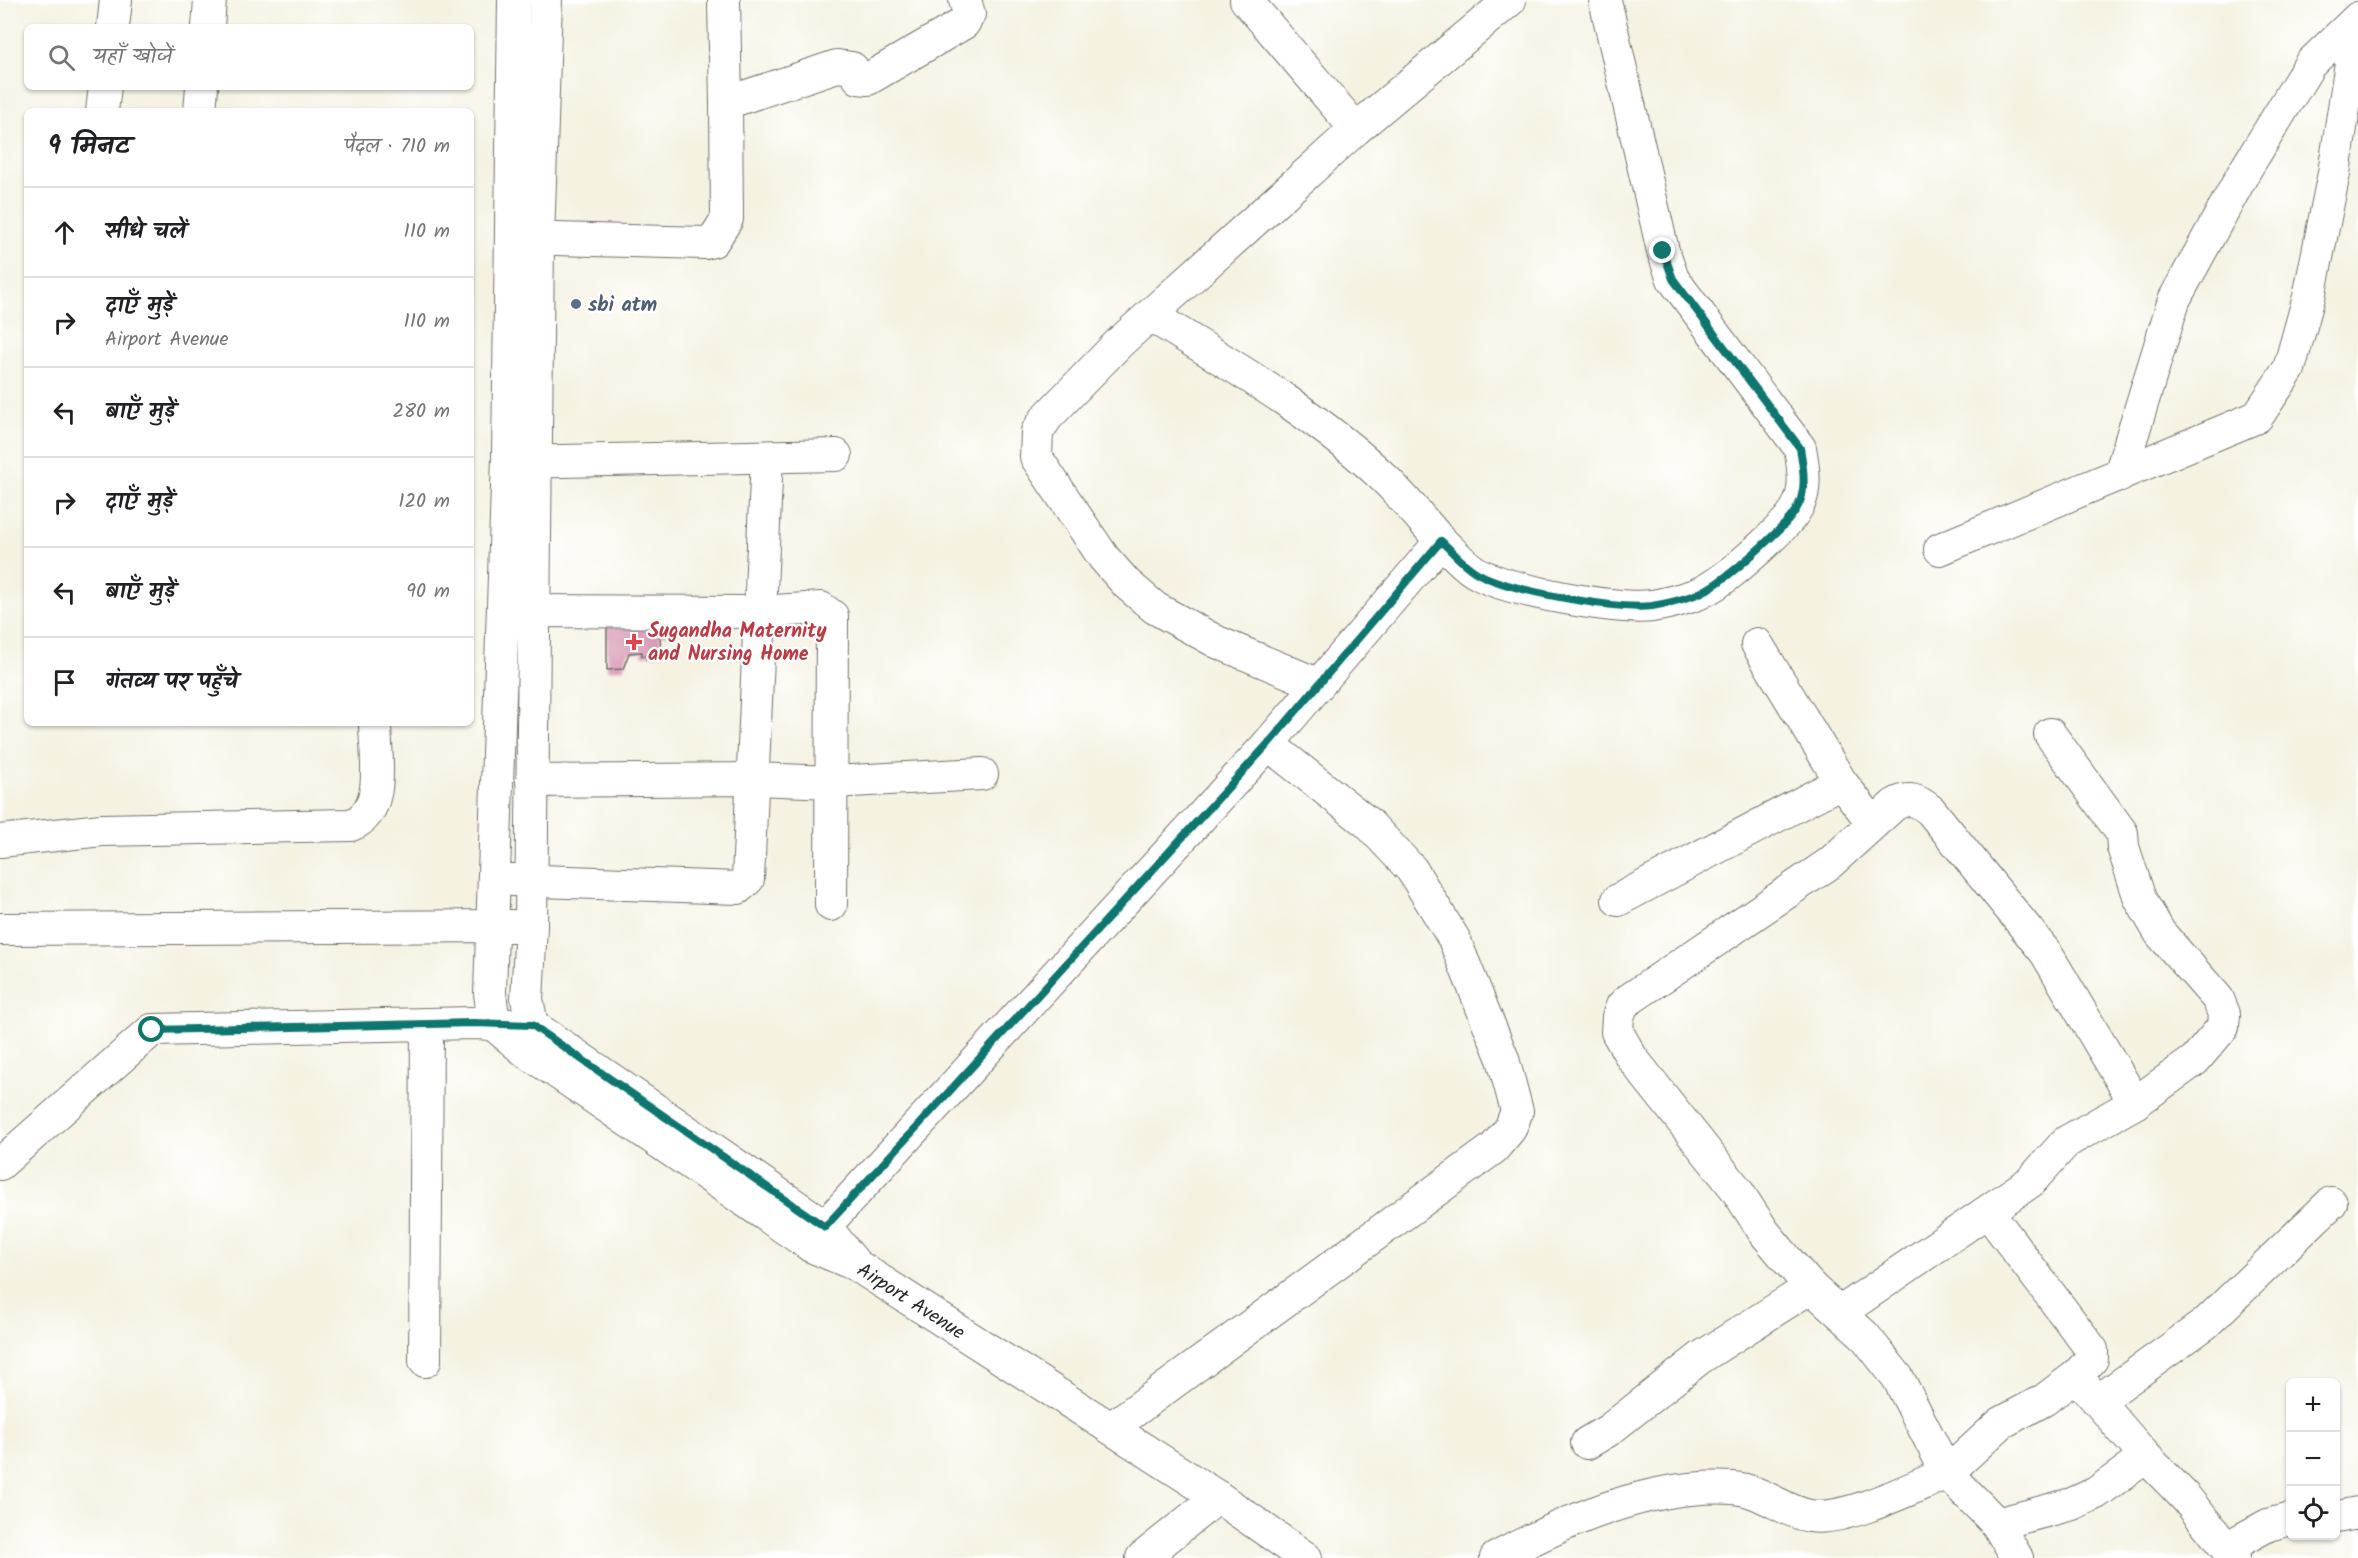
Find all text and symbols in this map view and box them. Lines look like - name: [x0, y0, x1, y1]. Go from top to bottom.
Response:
- search box: [24, 24, 474, 90]
- text: यहाँ खोजें: [93, 40, 172, 75]
- icon: search: [45, 41, 78, 74]
- text: 9 मिनट: [48, 126, 130, 168]
- text: पैदल · 710 m: [344, 131, 450, 163]
- text: सीधे चलें: [105, 215, 186, 250]
- icon: ahead: [48, 216, 81, 249]
- text: 110 m: [404, 216, 450, 248]
- route end: [1649, 237, 1675, 263]
- text: दाएँ मुड़ें: [105, 289, 174, 324]
- place label: sbi atm: [588, 290, 657, 322]
- marker: sbi atm: [569, 297, 583, 311]
- icon: right: [48, 306, 81, 339]
- text: 110 m: [404, 306, 450, 338]
- text: Airport Avenue: [105, 324, 228, 356]
- text: बाएँ मुड़ें: [105, 395, 176, 430]
- icon: left: [48, 396, 81, 429]
- text: 280 m: [392, 396, 450, 428]
- text: दाएँ मुड़ें: [105, 485, 174, 520]
- icon: right: [48, 486, 81, 519]
- text: 120 m: [398, 486, 450, 518]
- text: बाएँ मुड़ें: [105, 575, 176, 610]
- icon: left: [48, 576, 81, 609]
- text: 90 m: [406, 576, 450, 608]
- place label: Sugandha Maternity and Nursing Home: [648, 616, 827, 671]
- marker: Sugandha Maternity and Nursing Home: [625, 633, 643, 651]
- text: गंतव्य पर पहुँचे: [105, 665, 238, 700]
- icon: arrive: [48, 666, 81, 699]
- route start: [138, 1016, 164, 1042]
- street label: Airport Avenue: [850, 1255, 971, 1349]
- map controls: [2286, 1378, 2340, 1540]
- button: +: [2286, 1378, 2340, 1432]
- button: −: [2286, 1432, 2340, 1486]
- button: locate: [2286, 1486, 2340, 1540]

